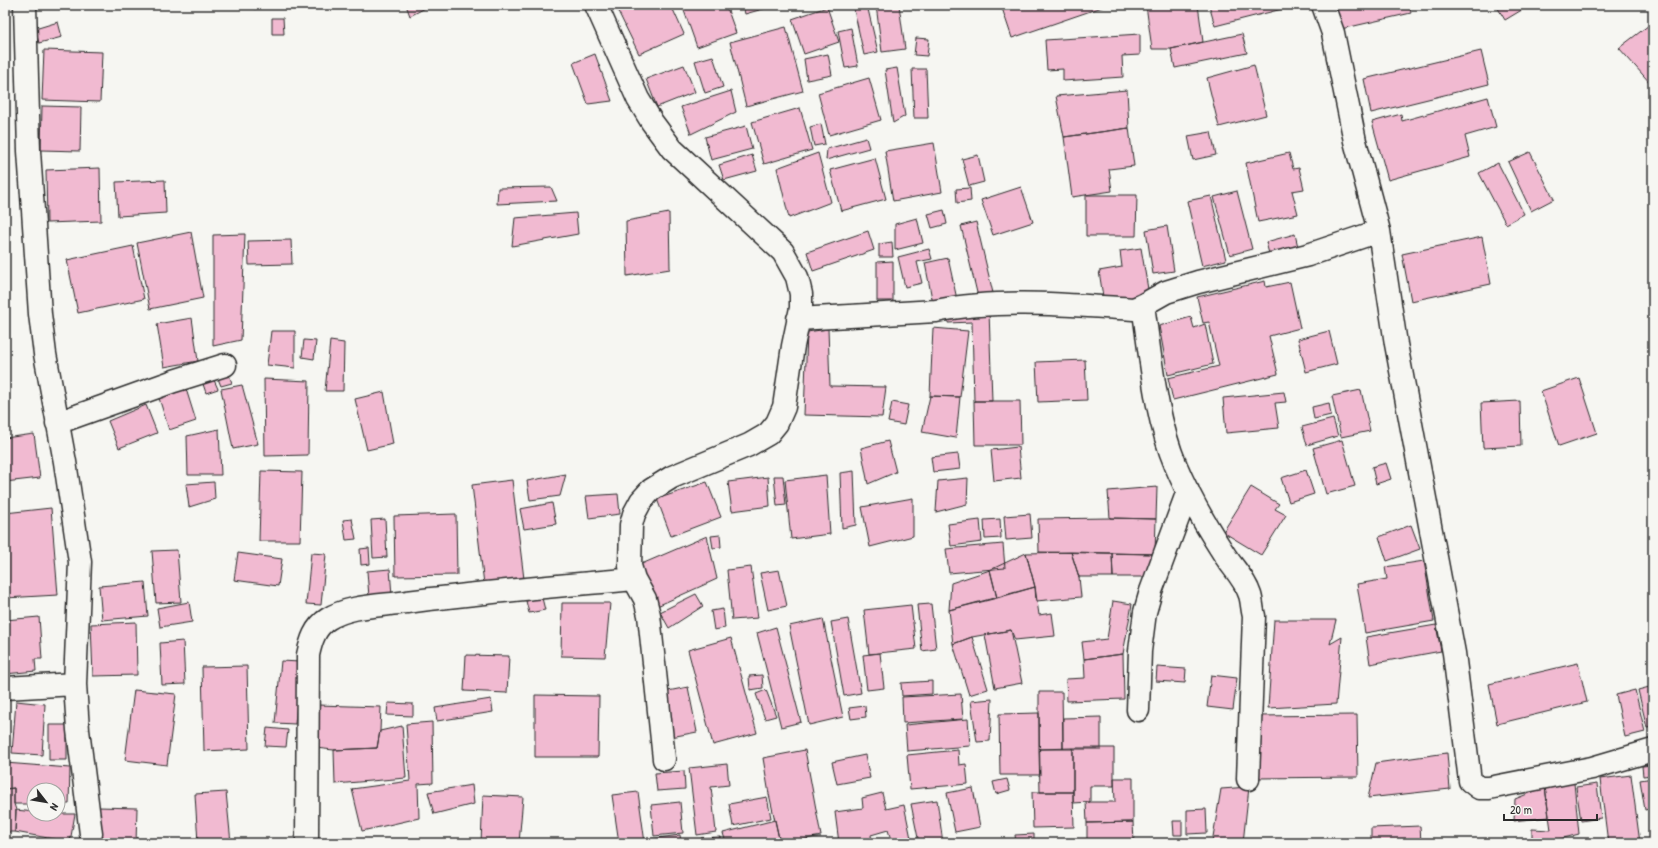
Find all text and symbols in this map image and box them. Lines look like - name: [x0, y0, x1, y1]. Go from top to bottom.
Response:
- north arrow: [26, 782, 66, 822]
- scale bar: [1504, 796, 1597, 822]
- text: N: [47, 801, 62, 813]
- text: 20 m: [1510, 801, 1532, 818]

